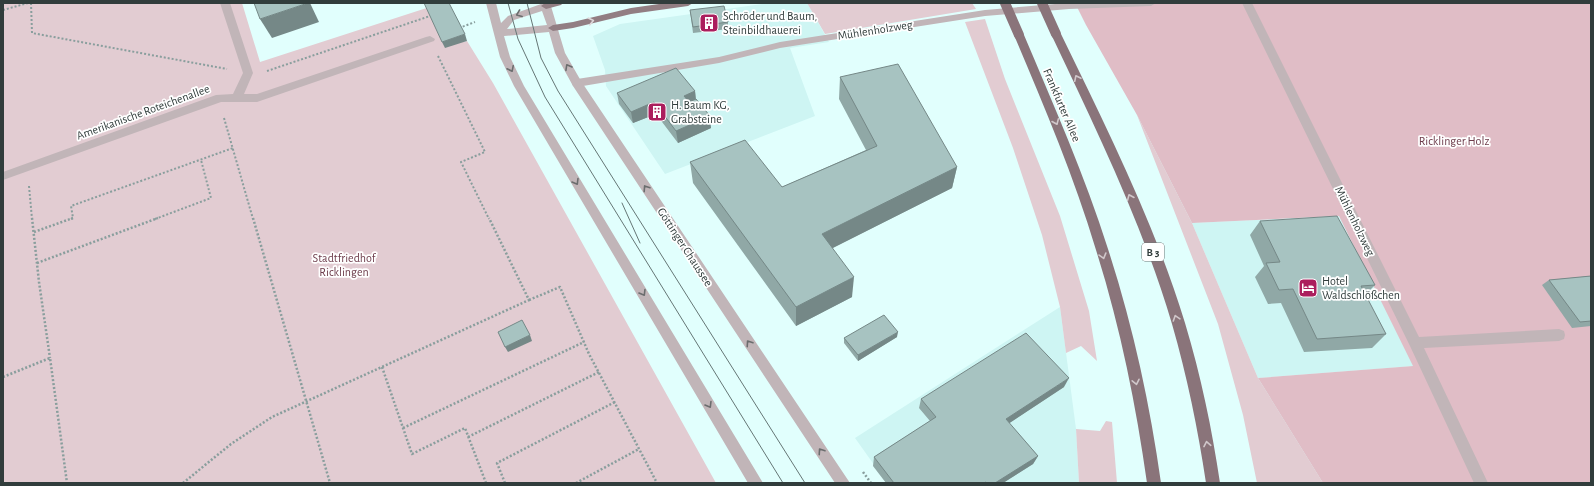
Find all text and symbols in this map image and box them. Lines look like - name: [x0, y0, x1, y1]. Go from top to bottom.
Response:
- one-way arrow: [515, 10, 522, 18]
- place label: Schröder und Baum, Steinbildhauerei: [723, 10, 818, 36]
- building icon: Schröder und Baum, Steinbildhauerei: [698, 12, 720, 34]
- one-way arrow: [587, 17, 594, 26]
- street label: Mühlenholzweg: [837, 18, 913, 42]
- one-way arrow: [565, 63, 573, 71]
- one-way arrow: [506, 65, 514, 73]
- street label: Frankfurter Allee: [1041, 67, 1083, 143]
- one-way arrow: [1075, 75, 1082, 82]
- street label: Amerikanische Roteichenallee: [75, 82, 211, 142]
- place label: H. Baum KG, Grabsteine: [671, 99, 730, 125]
- building icon: H. Baum KG, Grabsteine: [646, 101, 668, 123]
- one-way arrow: [1051, 118, 1059, 126]
- park label: Ricklinger Holz: [1419, 135, 1489, 147]
- one-way arrow: [572, 178, 579, 185]
- street label: Mühlenholzweg: [1333, 184, 1377, 258]
- one-way arrow: [644, 185, 651, 192]
- one-way arrow: [1127, 193, 1135, 201]
- street label: Göttinger Chaussee: [655, 206, 715, 288]
- road number: B 3: [1142, 243, 1164, 261]
- park label: Stadtfriedhof Ricklingen: [313, 252, 377, 278]
- one-way arrow: [1098, 252, 1107, 259]
- place label: Hotel Waldschlößchen: [1322, 275, 1400, 301]
- hotel icon: Hotel Waldschlößchen: [1297, 277, 1319, 299]
- one-way arrow: [638, 289, 645, 296]
- one-way arrow: [1172, 315, 1181, 322]
- one-way arrow: [746, 340, 753, 347]
- one-way arrow: [1132, 379, 1140, 385]
- one-way arrow: [705, 401, 712, 408]
- one-way arrow: [1203, 441, 1212, 448]
- one-way arrow: [819, 448, 826, 455]

